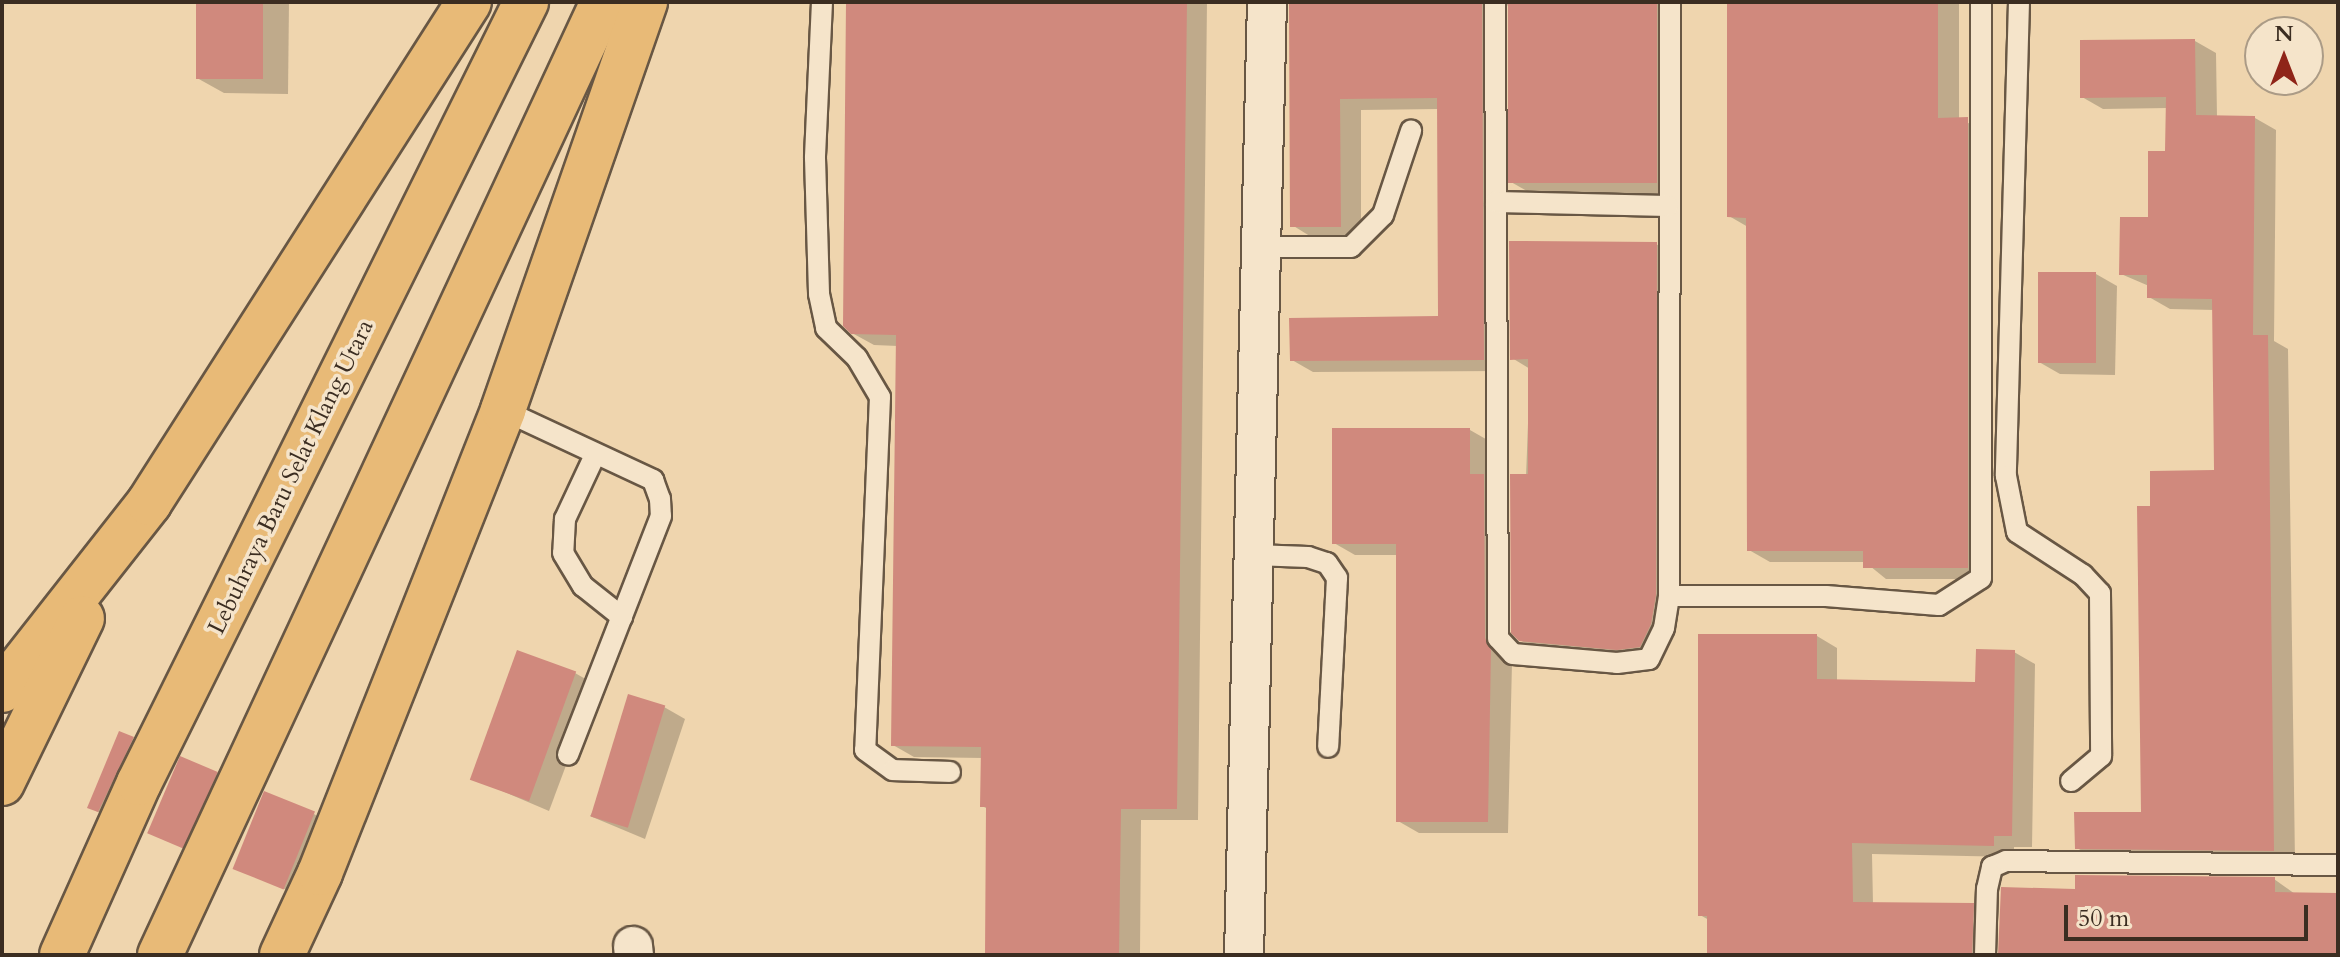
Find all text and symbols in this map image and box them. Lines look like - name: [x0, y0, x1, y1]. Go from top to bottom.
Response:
- north arrow: [2244, 16, 2324, 96]
- text: N: [2274, 19, 2294, 49]
- street label: Lebuhraya Baru Selat Klang Utara: [202, 315, 380, 639]
- scale bar: [2068, 889, 2312, 939]
- text: 50 m: [2078, 902, 2129, 935]

